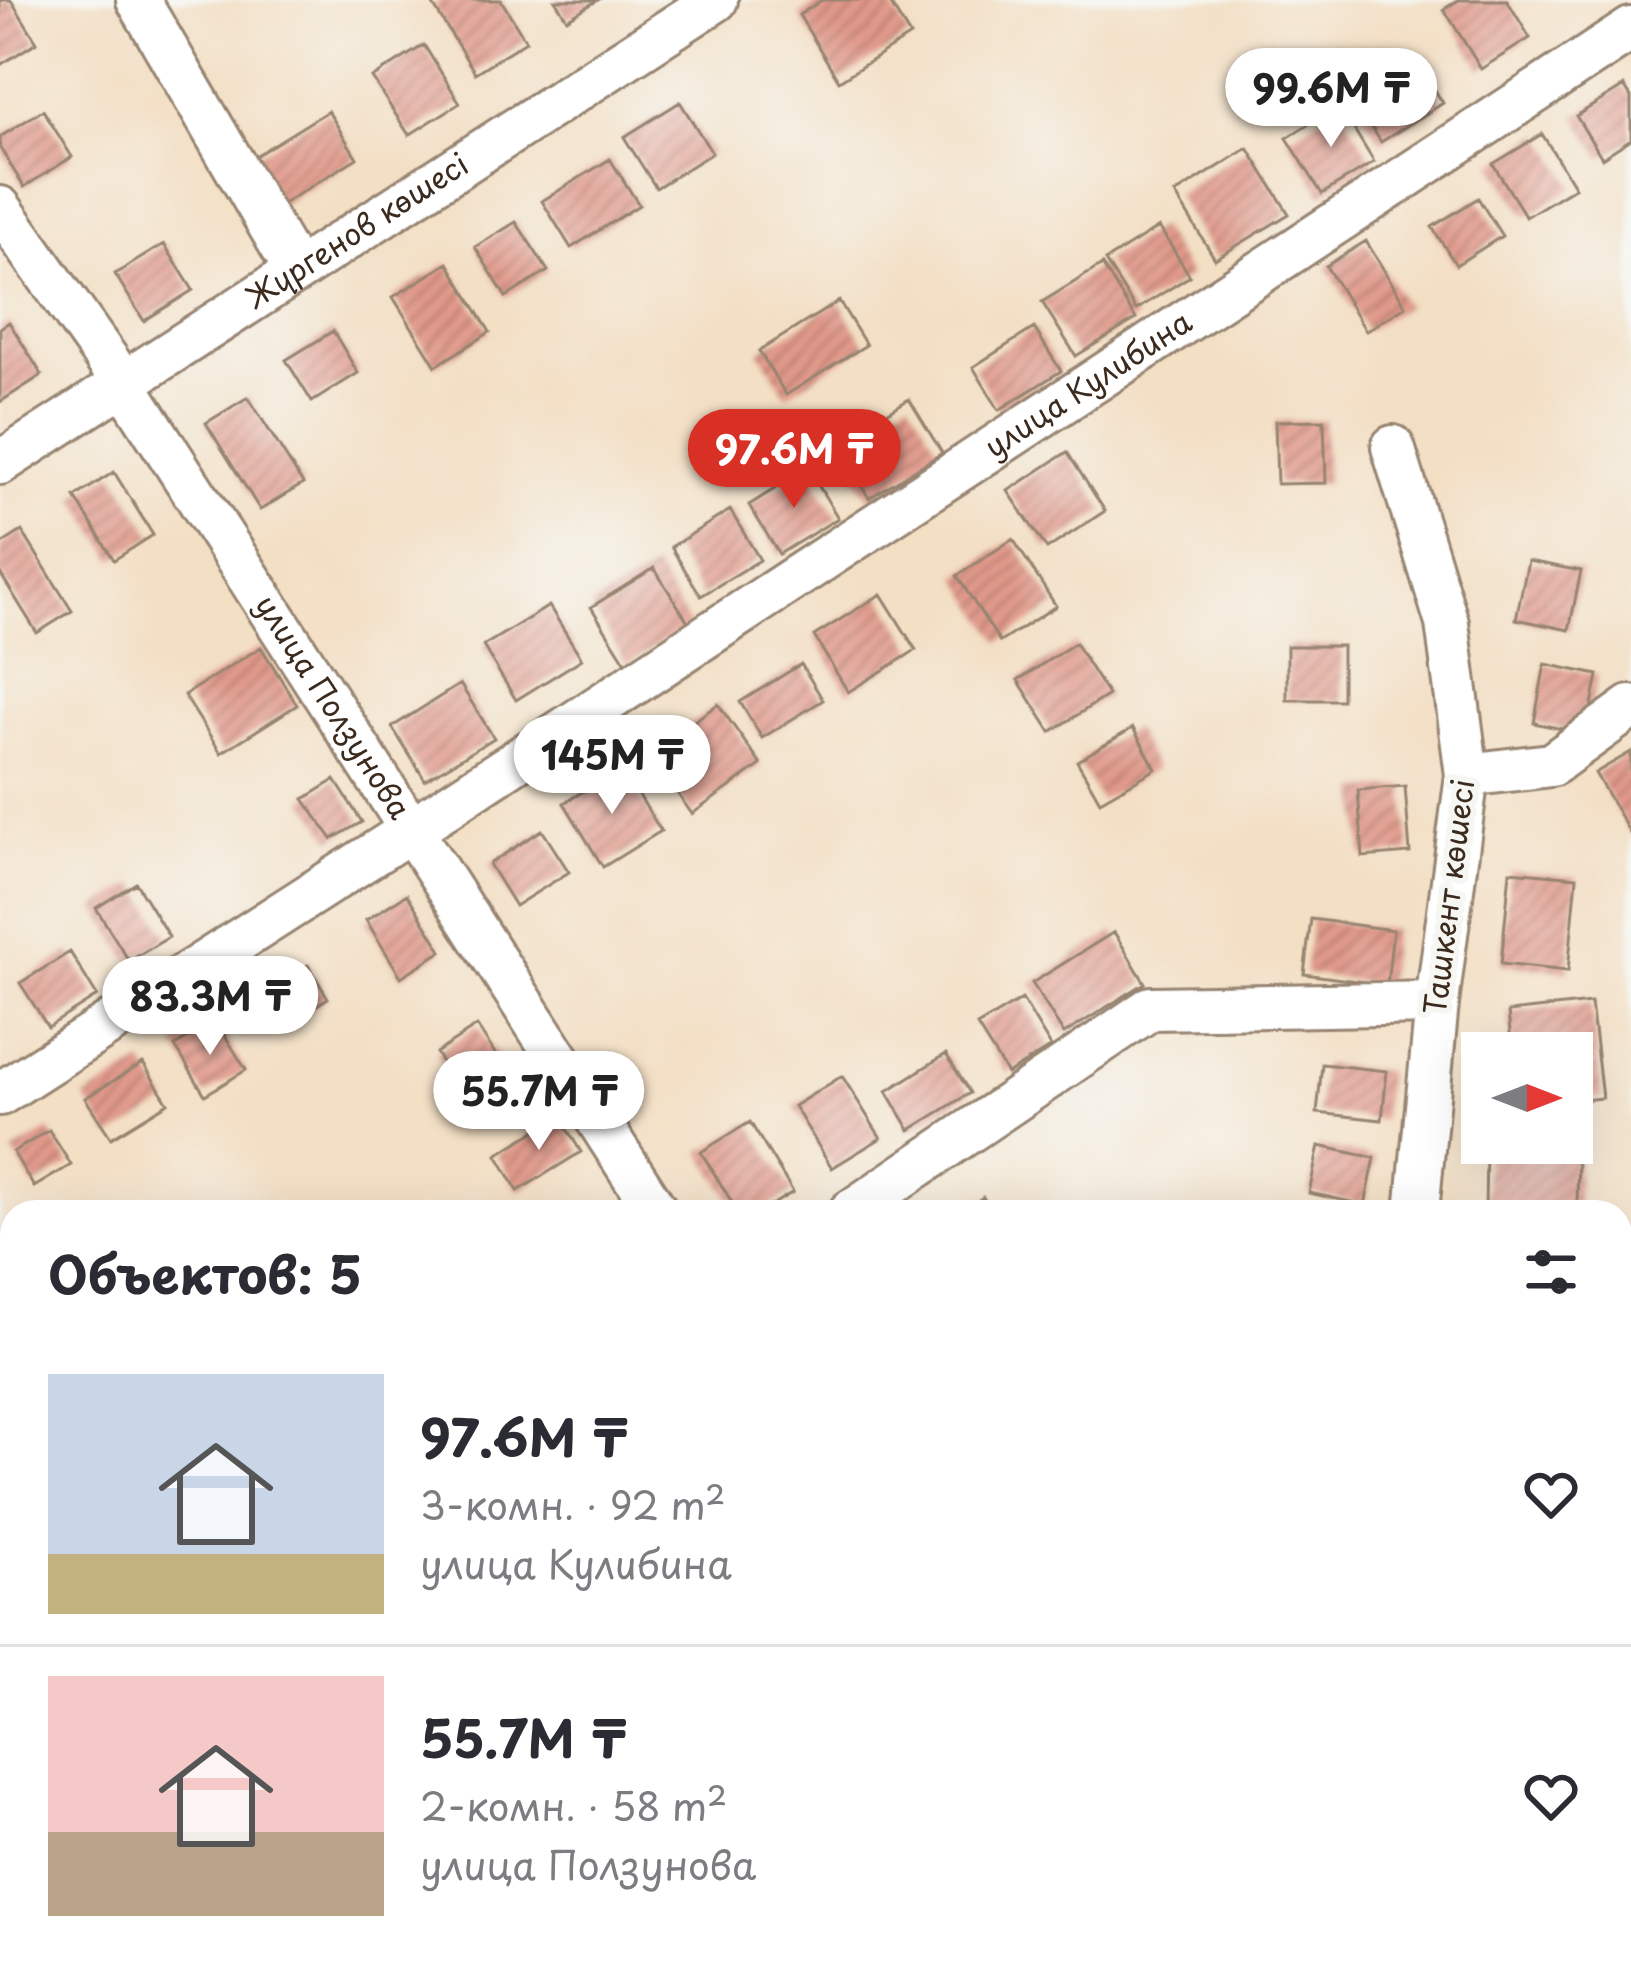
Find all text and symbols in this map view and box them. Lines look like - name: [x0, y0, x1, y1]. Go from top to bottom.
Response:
- pin: 99.6M ₸: [1220, 48, 1442, 150]
- text: 99.6M ₸: [1252, 57, 1410, 116]
- street label: Жүргенов көшесі: [235, 141, 476, 319]
- street label: улица Кулибина: [975, 298, 1200, 468]
- pin: 97.6M ₸: [683, 409, 905, 511]
- text: 97.6M ₸: [715, 418, 873, 477]
- street label: улица Ползунова: [245, 585, 424, 827]
- pin: 145M ₸: [514, 715, 710, 817]
- text: 145M ₸: [541, 724, 683, 783]
- street label: Ташкент көшесі: [1411, 776, 1484, 1017]
- pin: 83.3M ₸: [99, 956, 321, 1058]
- text: 83.3M ₸: [129, 965, 291, 1024]
- north arrow: [1461, 1032, 1593, 1164]
- map controls: [1461, 1032, 1593, 1164]
- pin: 55.7M ₸: [428, 1051, 650, 1153]
- text: 55.7M ₸: [460, 1060, 618, 1119]
- text: Объектов: 5: [48, 1234, 362, 1311]
- icon: filters: [1518, 1239, 1584, 1305]
- text: 97.6M ₸: [420, 1397, 627, 1474]
- icon: home: [144, 1422, 288, 1566]
- icon: heart: [1518, 1461, 1584, 1527]
- text: 3-комн. · 92 m²: [420, 1474, 726, 1533]
- text: улица Кулибина: [420, 1533, 732, 1592]
- text: 55.7M ₸: [420, 1698, 626, 1775]
- icon: home: [144, 1724, 288, 1868]
- icon: heart: [1518, 1763, 1584, 1829]
- text: 2-комн. · 58 m²: [420, 1775, 727, 1834]
- text: улица Ползунова: [420, 1834, 756, 1893]

